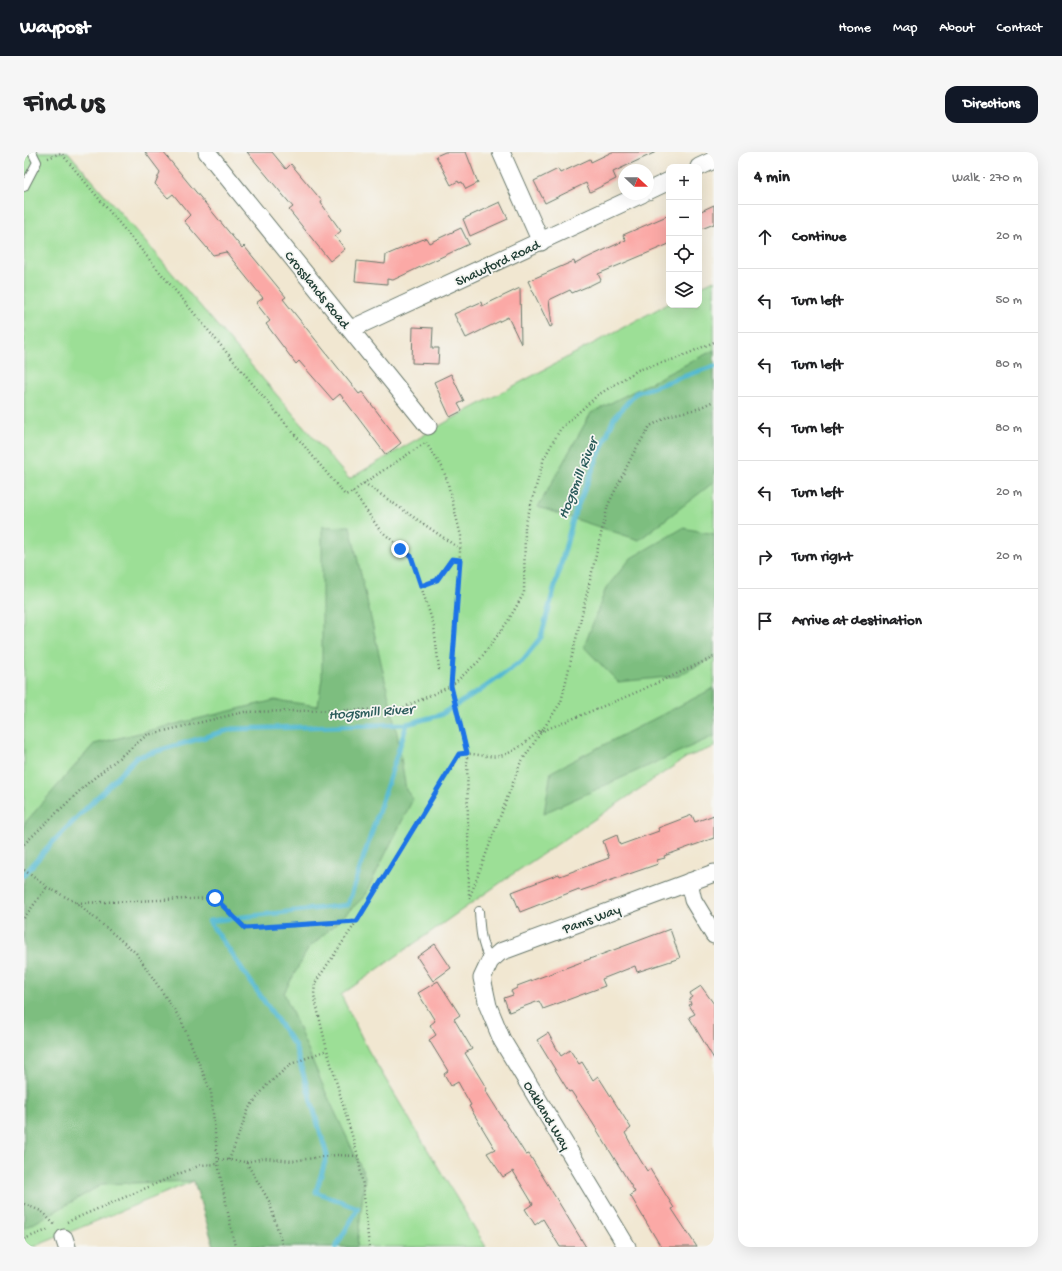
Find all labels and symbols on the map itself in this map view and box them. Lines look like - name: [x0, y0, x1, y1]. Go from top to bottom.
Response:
- north arrow: [618, 164, 654, 200]
- street label: Shawford Road: [453, 237, 545, 291]
- street label: Crosslands Road: [280, 248, 354, 334]
- water label: Hogsmill River: [555, 433, 604, 522]
- route end: [391, 540, 409, 558]
- water label: Hogsmill River: [328, 701, 417, 725]
- route start: [206, 889, 224, 907]
- street label: Pams Way: [560, 902, 623, 939]
- street label: Oakland Way: [518, 1078, 573, 1154]

